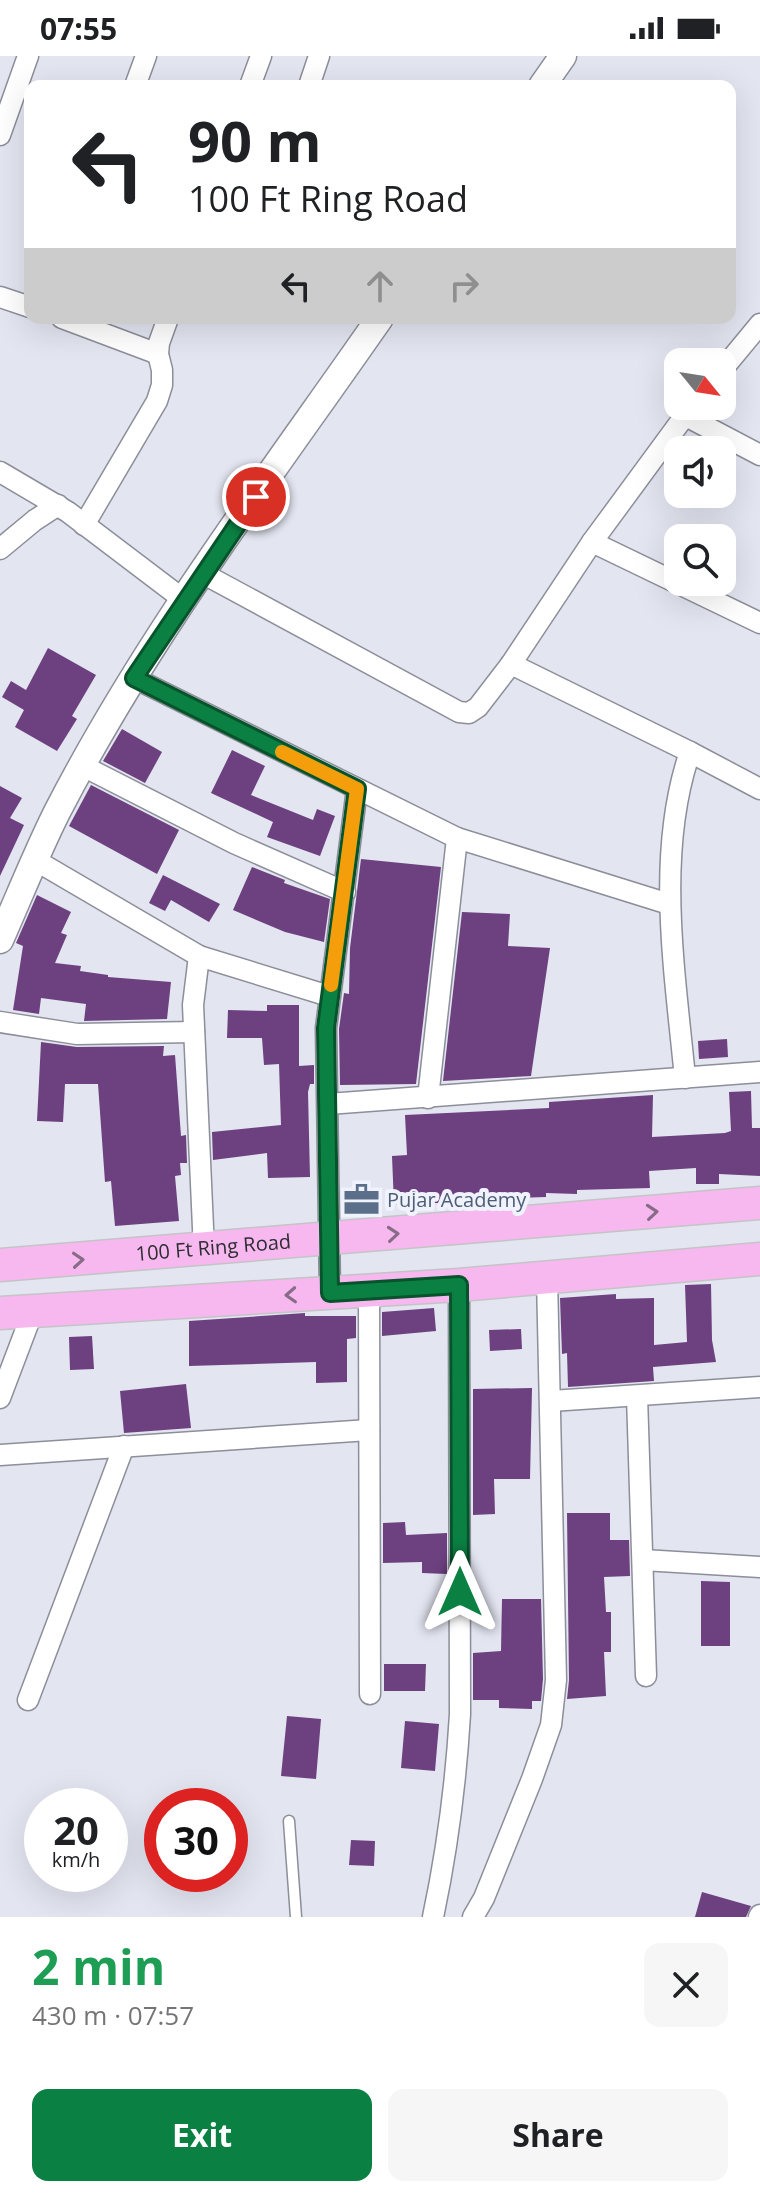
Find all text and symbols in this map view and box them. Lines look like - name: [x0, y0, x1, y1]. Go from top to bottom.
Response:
- text: 07:55: [40, 8, 117, 49]
- text: 90 m: [188, 102, 322, 178]
- icon: left: [56, 112, 160, 216]
- text: 100 Ft Ring Road: [188, 174, 468, 223]
- icon: left: [274, 264, 318, 308]
- icon: ahead: [358, 264, 402, 308]
- icon: right: [442, 264, 486, 308]
- north arrow: [664, 348, 736, 420]
- map controls: [664, 348, 736, 596]
- button: sound: [664, 436, 736, 508]
- pin: [222, 463, 290, 531]
- icon: arrive: [234, 475, 278, 519]
- button: search: [664, 524, 736, 596]
- office icon: Pujar Academy: [342, 1181, 380, 1219]
- place label: Pujar Academy: [387, 1186, 527, 1213]
- one-way arrow: [646, 1204, 659, 1221]
- one-way arrow: [387, 1226, 400, 1243]
- street label: 100 Ft Ring Road: [135, 1227, 292, 1267]
- one-way arrow: [72, 1252, 85, 1269]
- one-way arrow: [284, 1286, 297, 1303]
- position arrow: [418, 1550, 502, 1634]
- speed limit sign: 30: [144, 1788, 248, 1892]
- text: 20: [53, 1802, 99, 1857]
- text: km/h: [52, 1846, 100, 1873]
- text: 2 min: [32, 1934, 165, 1999]
- button: close: [644, 1943, 728, 2027]
- text: 430 m · 07:57: [32, 1997, 194, 2033]
- button: Exit: [32, 2089, 372, 2181]
- button: Share: [388, 2089, 728, 2181]

